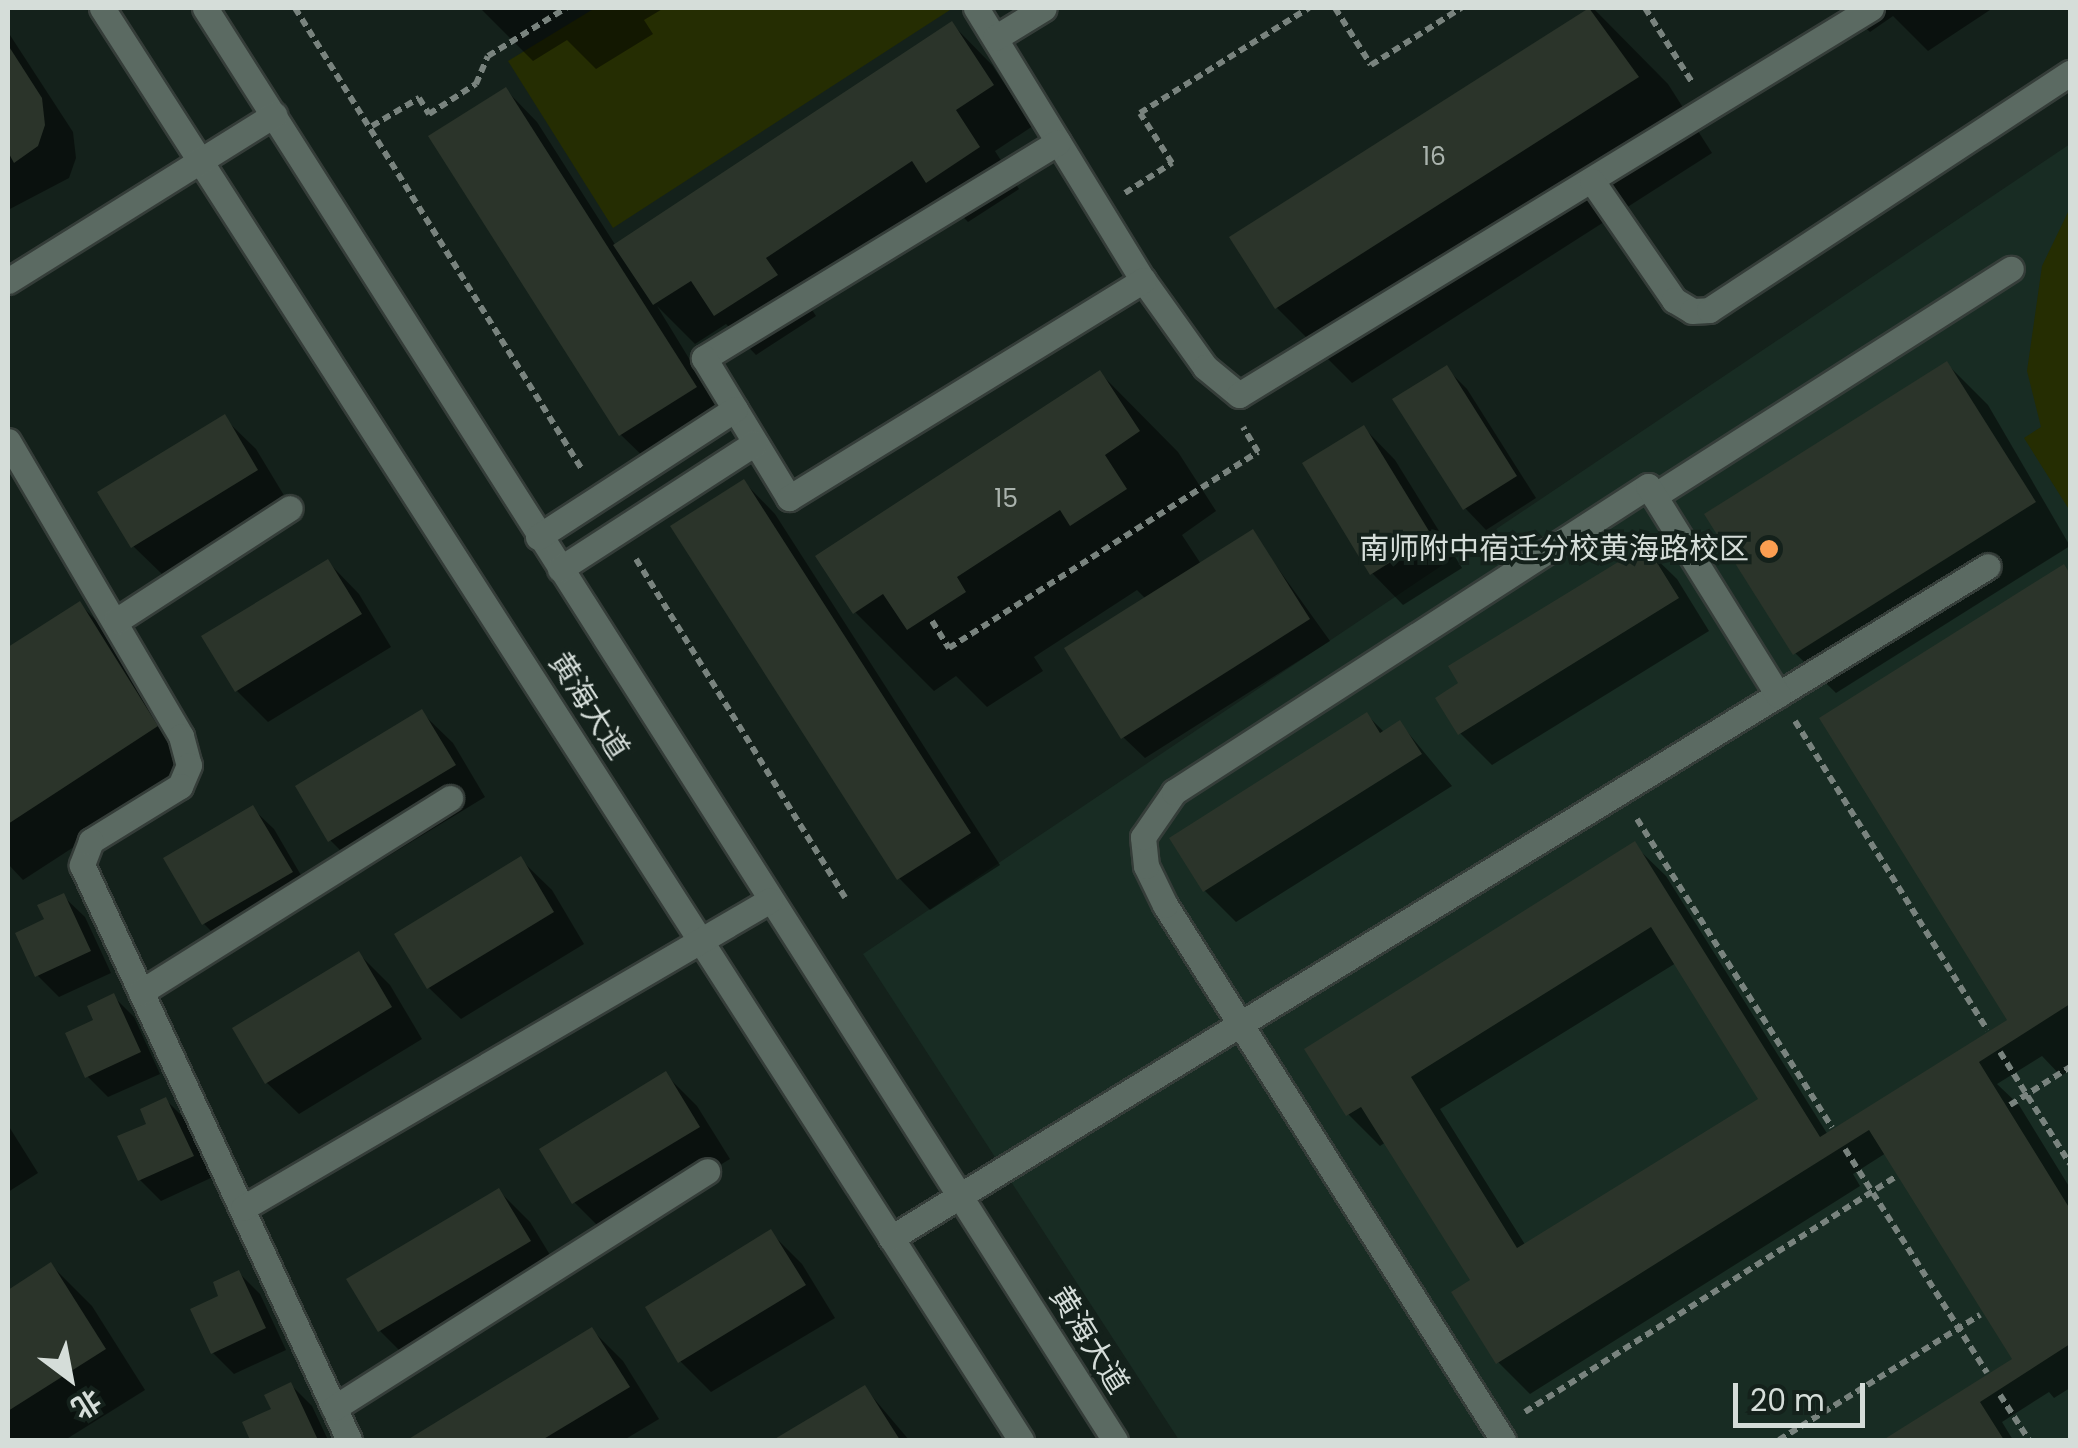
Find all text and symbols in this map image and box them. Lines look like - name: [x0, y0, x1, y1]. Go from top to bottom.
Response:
- house number: 16: [1422, 142, 1446, 172]
- house number: 15: [994, 484, 1018, 514]
- place label: 南师附中宿迁分校黄海路校区: [1359, 531, 1749, 567]
- marker: 南师附中宿迁分校黄海路校区: [1758, 538, 1780, 560]
- street label: 黄海大道: [541, 646, 637, 766]
- street label: 黄海大道: [1042, 1280, 1136, 1400]
- north arrow: [20, 1328, 120, 1428]
- scale bar: [1738, 1363, 1870, 1425]
- text: 20 m: [1750, 1379, 1825, 1422]
- text: 北: [64, 1380, 108, 1428]

